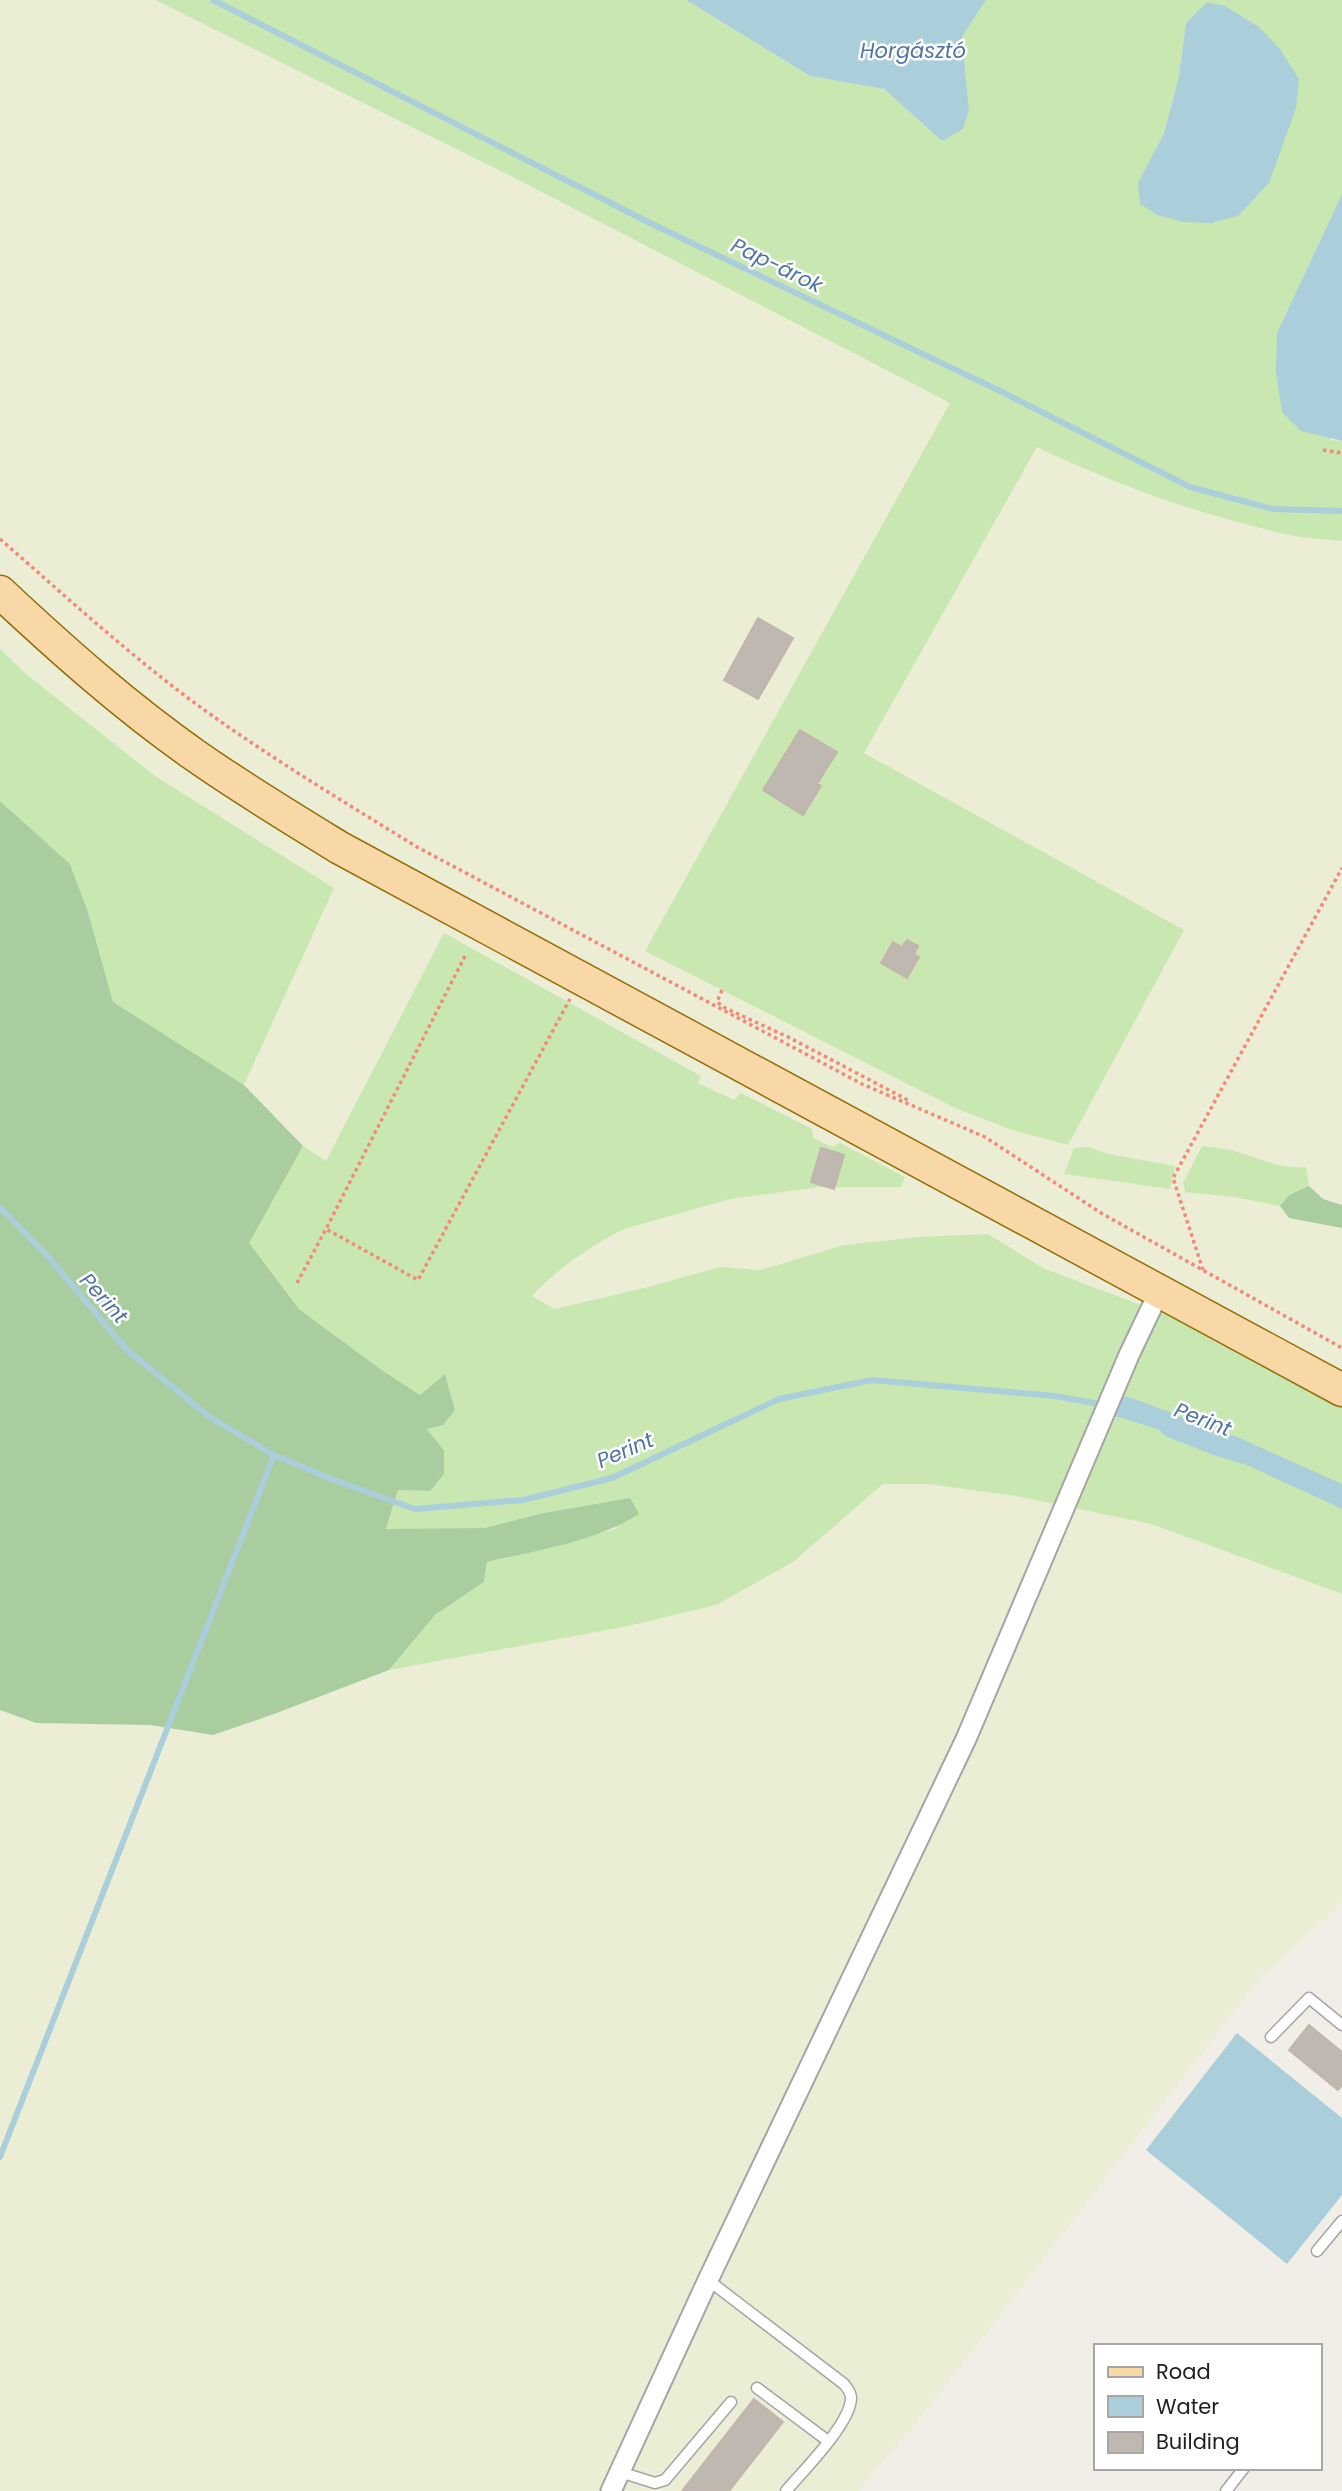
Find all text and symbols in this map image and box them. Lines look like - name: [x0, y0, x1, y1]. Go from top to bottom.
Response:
- water label: Horgásztó: [860, 36, 966, 65]
- water label: Pap-árok: [726, 230, 829, 300]
- water label: Perint: [73, 1266, 135, 1330]
- water label: Perint: [1170, 1395, 1236, 1443]
- water label: Perint: [592, 1425, 658, 1475]
- legend: [1094, 2344, 1321, 2470]
- text: Road: [1156, 2357, 1211, 2386]
- text: Water: [1156, 2392, 1219, 2421]
- text: Building: [1156, 2427, 1240, 2456]

